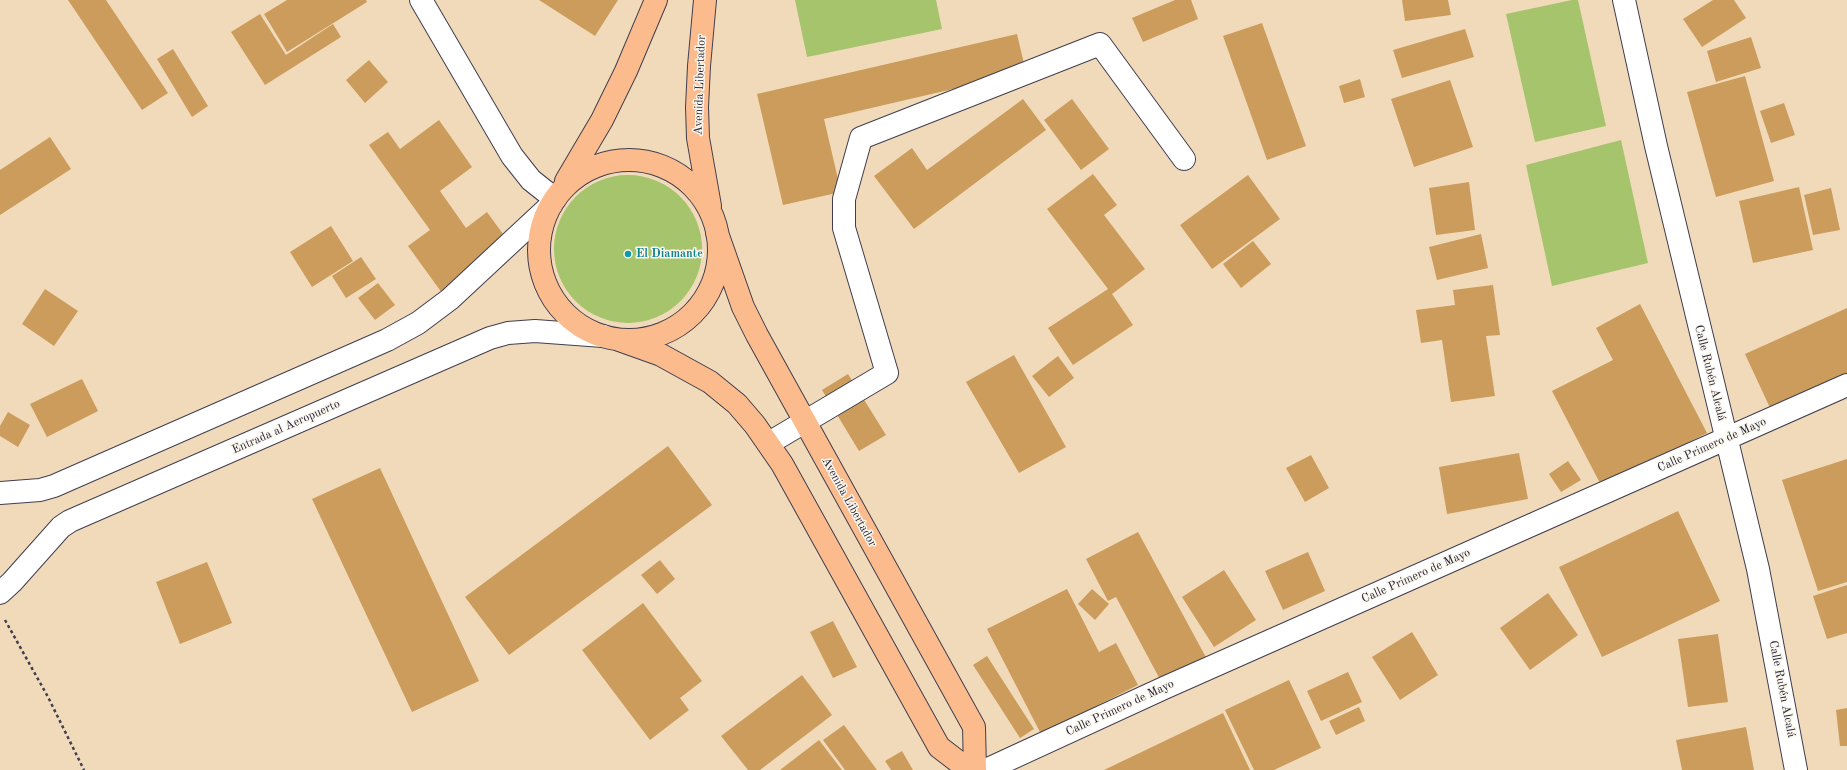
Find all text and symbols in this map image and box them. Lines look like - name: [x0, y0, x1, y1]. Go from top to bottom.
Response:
- street label: Avenida Libertador: [691, 35, 709, 135]
- place label: El Diamante: [636, 247, 703, 261]
- marker: El Diamante: [623, 249, 633, 259]
- street label: Calle Rubén Alcalá: [1691, 323, 1729, 423]
- street label: Entrada al Aeropuerto: [230, 397, 342, 457]
- street label: Calle Primero de Mayo: [1655, 415, 1769, 475]
- street label: Avenida Libertador: [818, 455, 880, 549]
- street label: Calle Primero de Mayo: [1359, 546, 1473, 606]
- street label: Calle Rubén Alcalá: [1766, 639, 1798, 739]
- street label: Calle Primero de Mayo: [1064, 677, 1176, 739]

